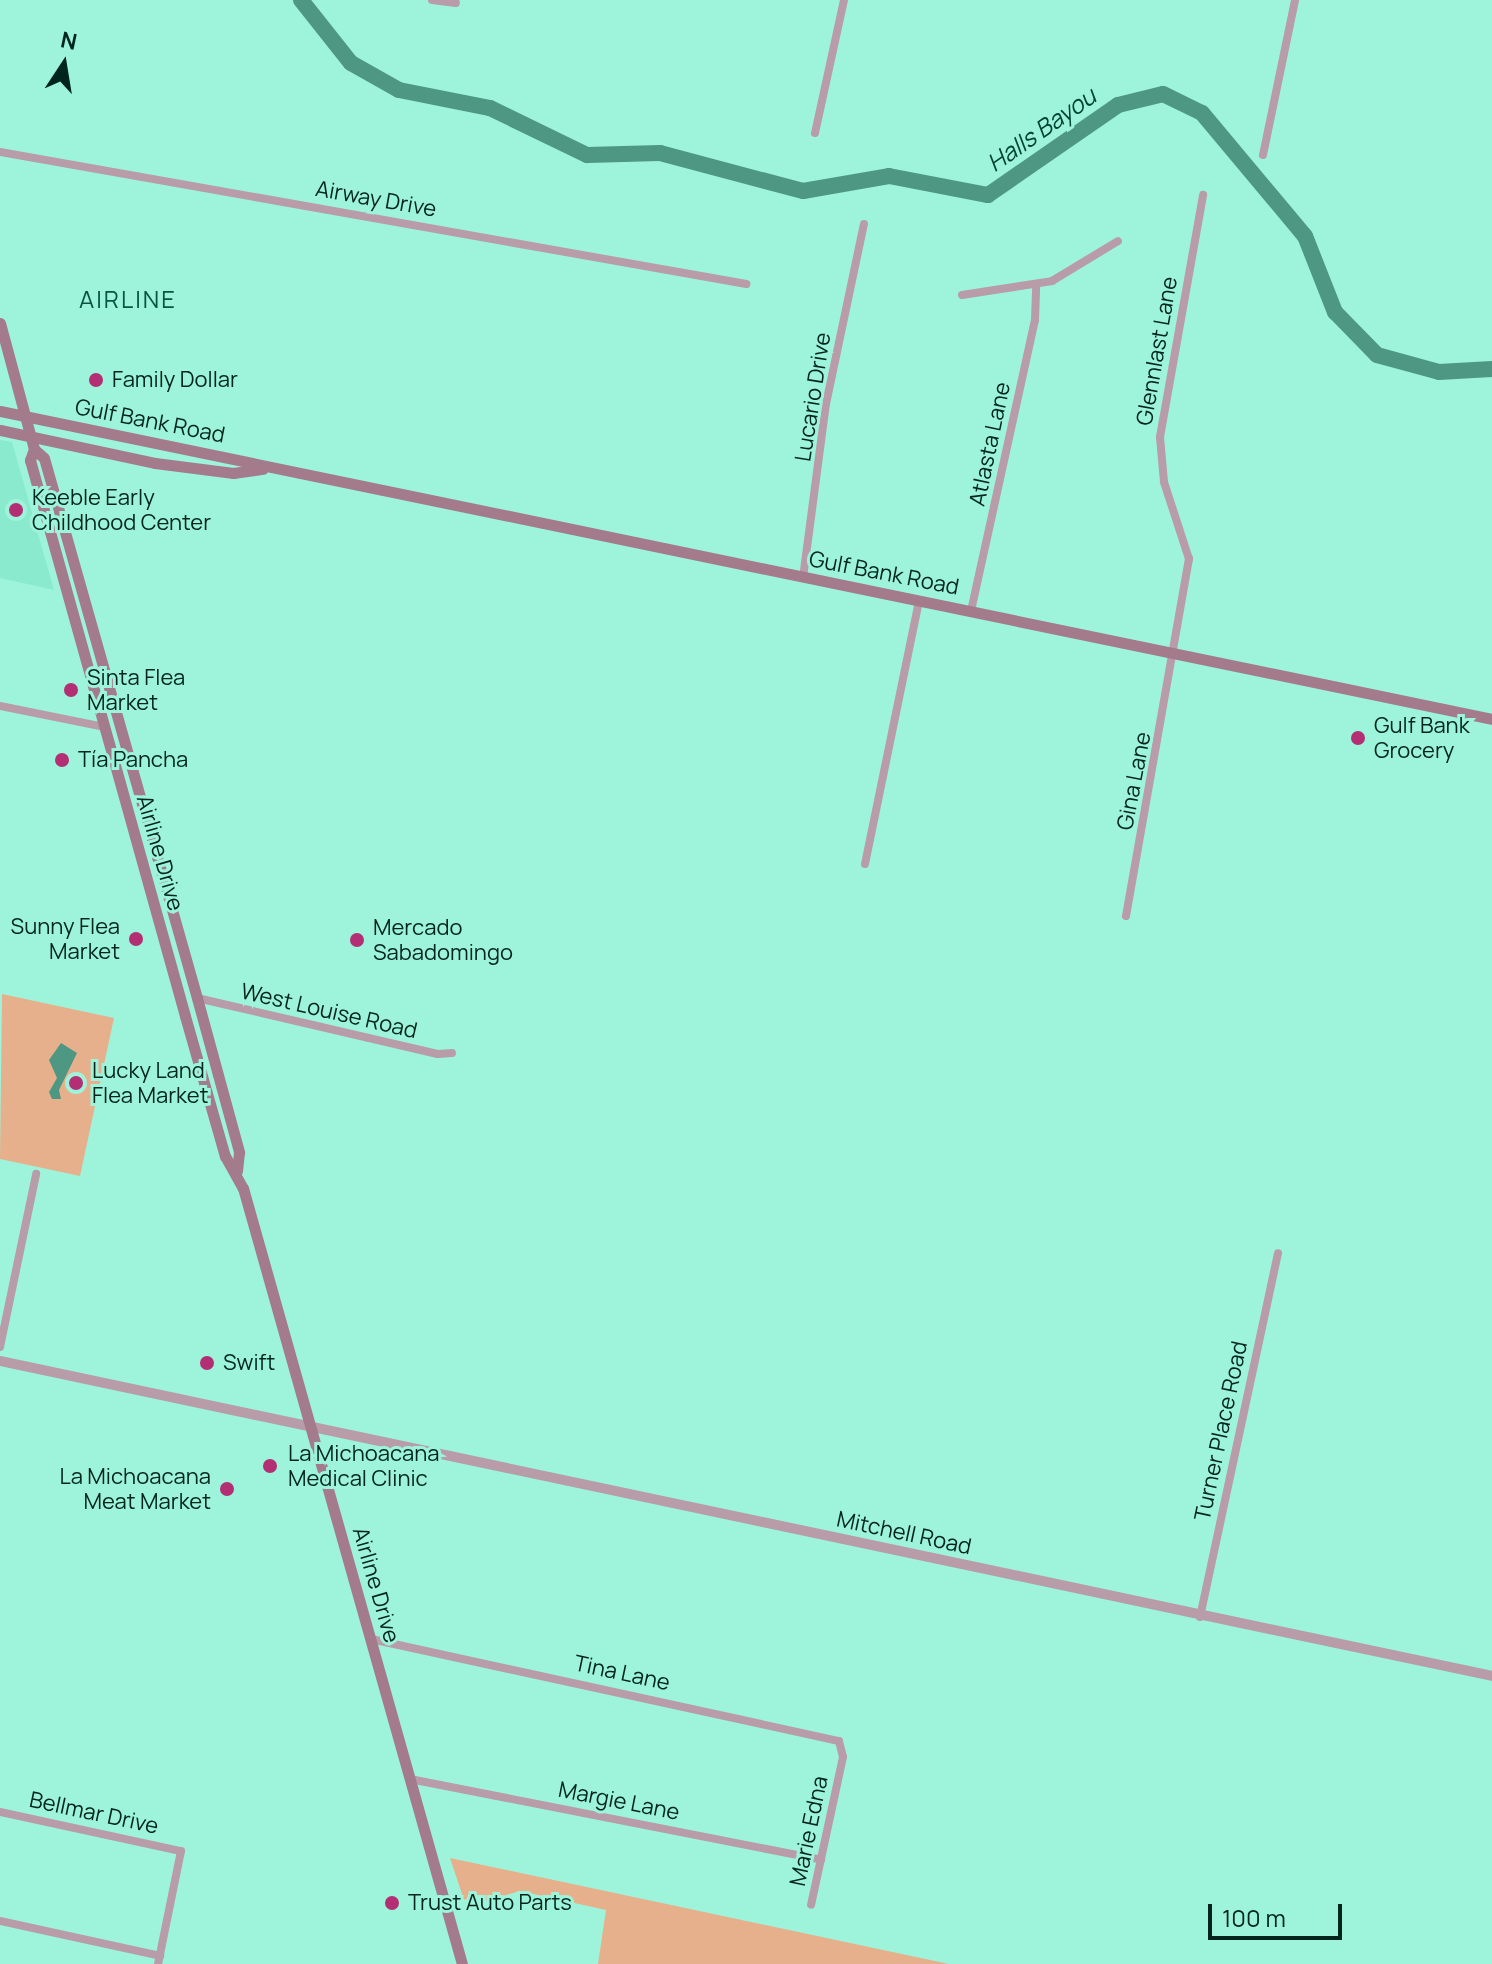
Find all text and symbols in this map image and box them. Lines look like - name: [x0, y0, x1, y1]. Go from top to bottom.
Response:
- north arrow: [24, 24, 104, 104]
- text: N: [58, 24, 80, 57]
- water label: Halls Bayou: [981, 81, 1101, 177]
- street label: Airway Drive: [314, 175, 438, 223]
- street label: Glennlast Lane: [1131, 274, 1183, 428]
- district label: AIRLINE: [79, 285, 177, 313]
- street label: Lucario Drive: [790, 330, 836, 464]
- place label: Family Dollar: [112, 367, 238, 393]
- marker: Family Dollar: [87, 371, 105, 389]
- street label: Atlasta Lane: [964, 380, 1016, 508]
- street label: Gulf Bank Road: [73, 394, 227, 448]
- place label: Keeble Early Childhood Center: [32, 484, 211, 536]
- marker: Keeble Early Childhood Center: [7, 501, 25, 519]
- street label: Gulf Bank Road: [807, 546, 961, 600]
- place label: Sinta Flea Market: [87, 664, 185, 716]
- marker: Sinta Flea Market: [62, 681, 80, 699]
- place label: Gulf Bank Grocery: [1374, 712, 1470, 764]
- marker: Gulf Bank Grocery: [1349, 729, 1367, 747]
- street label: Gina Lane: [1112, 730, 1156, 832]
- place label: Tía Pancha: [78, 747, 188, 773]
- marker: Tía Pancha: [53, 751, 71, 769]
- street label: Airline Drive: [131, 792, 189, 914]
- place label: Sunny Flea Market: [11, 913, 120, 964]
- place label: Mercado Sabadomingo: [373, 914, 513, 966]
- marker: Sunny Flea Market: [127, 930, 145, 948]
- marker: Mercado Sabadomingo: [348, 931, 366, 949]
- street label: West Louise Road: [238, 978, 420, 1044]
- place label: Lucky Land Flea Market: [92, 1057, 208, 1108]
- marker: Lucky Land Flea Market: [67, 1074, 85, 1092]
- street label: Turner Place Road: [1189, 1339, 1253, 1523]
- place label: Swift: [223, 1350, 275, 1376]
- marker: Swift: [198, 1354, 216, 1372]
- place label: La Michoacana Medical Clinic: [288, 1440, 440, 1492]
- marker: La Michoacana Medical Clinic: [259, 1455, 281, 1477]
- place label: La Michoacana Meat Market: [59, 1463, 211, 1514]
- marker: La Michoacana Meat Market: [218, 1480, 236, 1498]
- street label: Mitchell Road: [834, 1506, 974, 1560]
- street label: Airline Drive: [347, 1524, 405, 1646]
- street label: Tina Lane: [572, 1650, 672, 1696]
- street label: Marie Edna: [784, 1774, 834, 1888]
- street label: Margie Lane: [556, 1776, 682, 1826]
- street label: Bellmar Drive: [27, 1786, 161, 1840]
- scale bar: [1212, 1888, 1346, 1938]
- place label: Trust Auto Parts: [408, 1890, 572, 1916]
- marker: Trust Auto Parts: [383, 1894, 401, 1912]
- text: 100 m: [1222, 1901, 1286, 1934]

